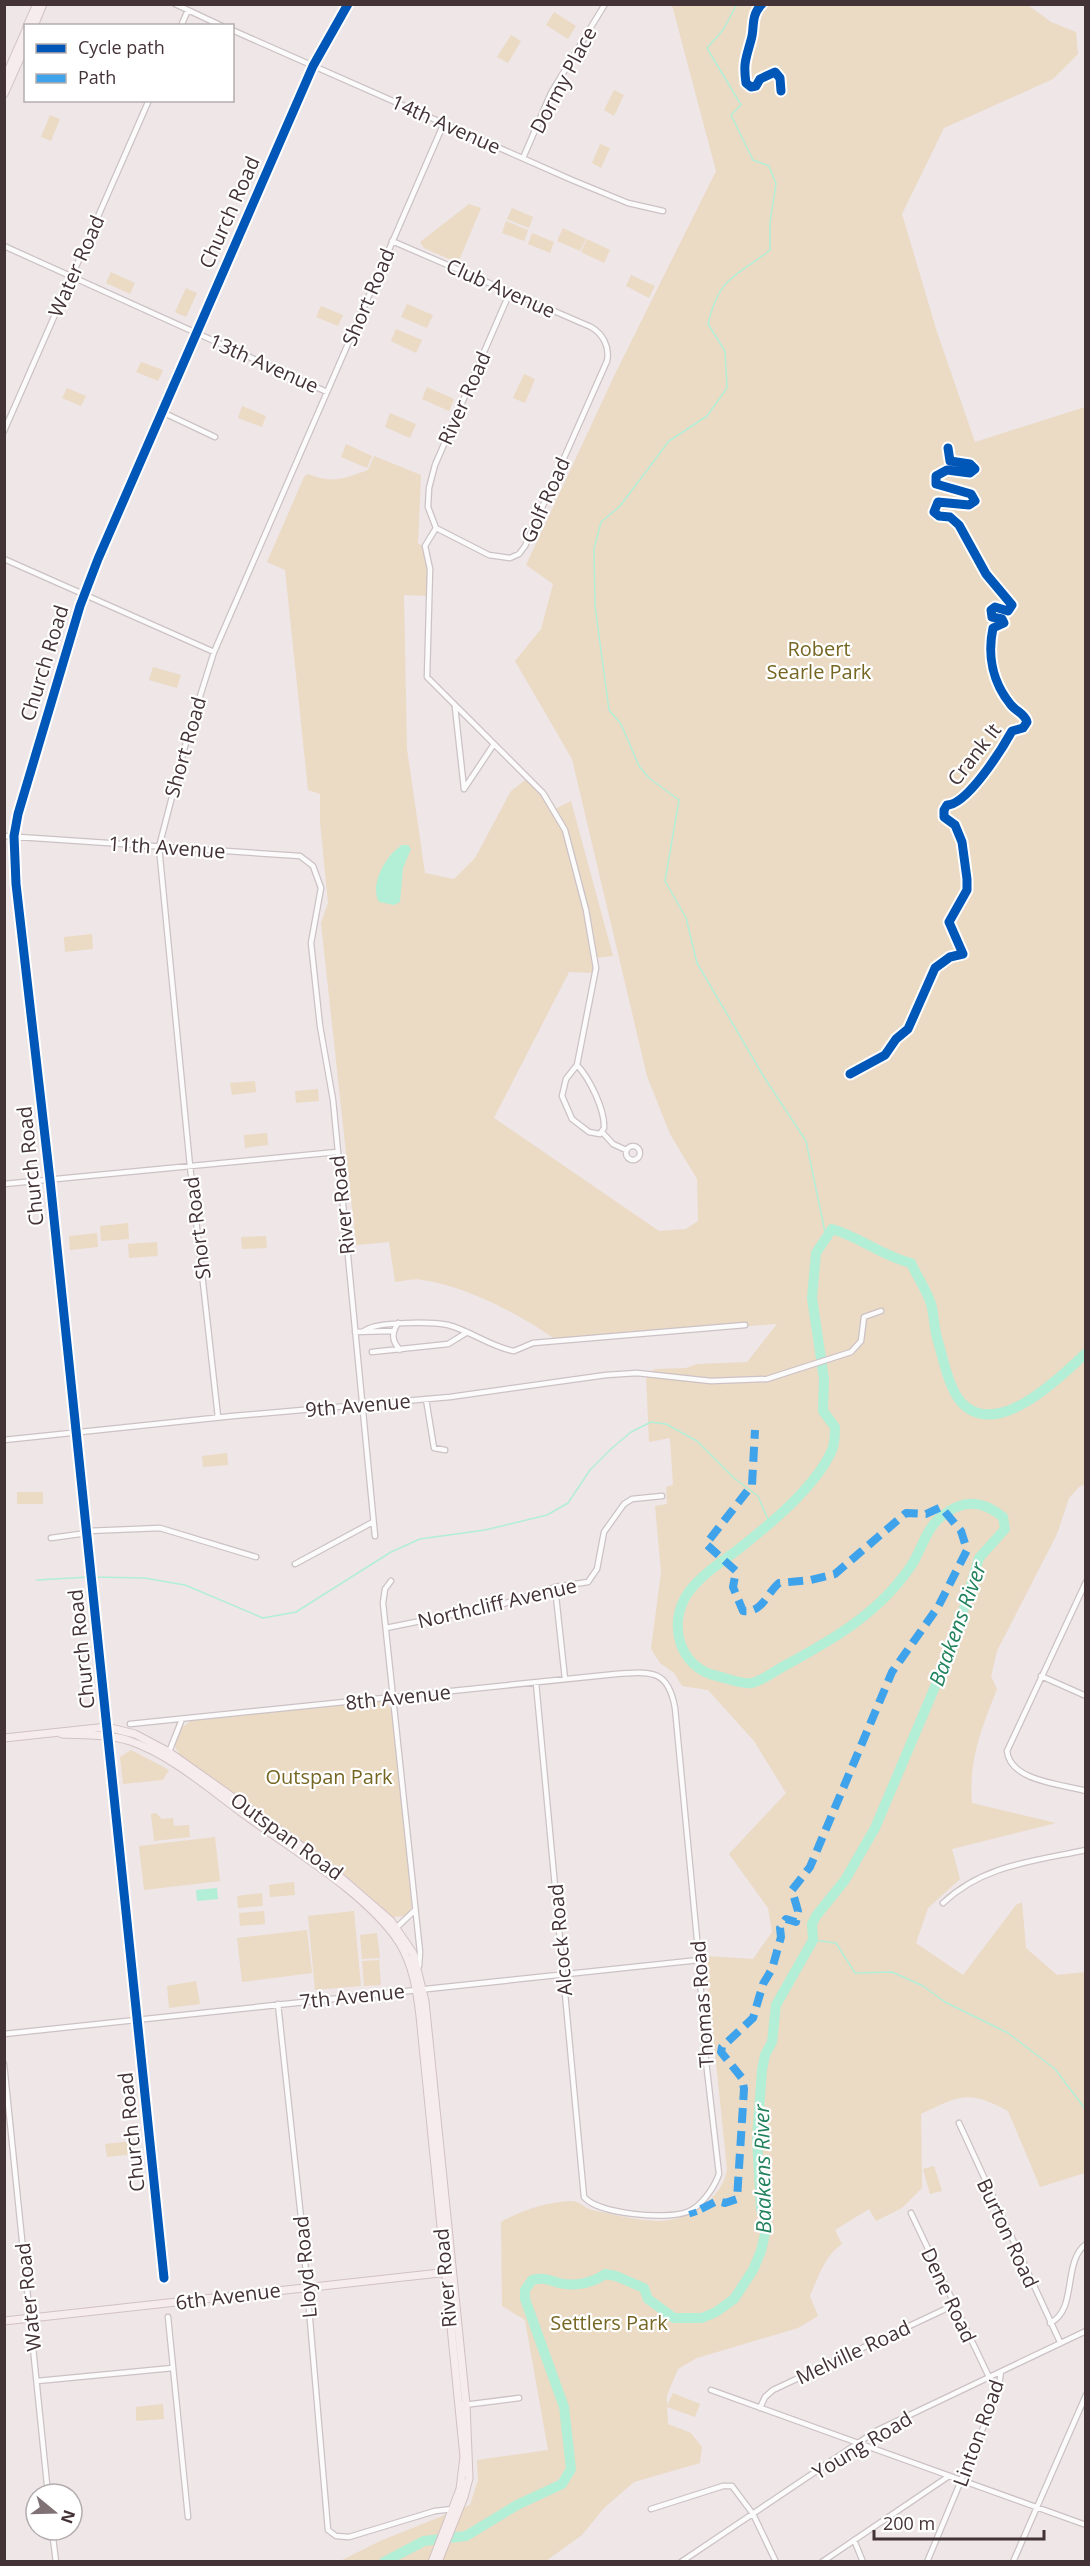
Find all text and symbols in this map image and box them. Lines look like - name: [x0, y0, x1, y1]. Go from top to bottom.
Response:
- street label: Dormy Place: [524, 22, 602, 138]
- legend: [24, 24, 234, 102]
- text: Cycle path: [78, 35, 165, 59]
- text: Path: [78, 65, 116, 89]
- street label: 14th Avenue: [387, 88, 505, 160]
- street label: Church Road: [192, 152, 266, 272]
- street label: Water Road: [41, 211, 111, 321]
- street label: Short Road: [335, 244, 401, 350]
- street label: Club Avenue: [442, 252, 560, 324]
- street label: 13th Avenue: [205, 327, 323, 399]
- street label: River Road: [431, 347, 497, 449]
- street label: Golf Road: [514, 453, 576, 547]
- street label: Church Road: [14, 602, 74, 724]
- park label: Robert Searle Park: [767, 635, 872, 685]
- street label: Short Road: [158, 694, 212, 800]
- street label: Crank It: [941, 717, 1007, 791]
- street label: 11th Avenue: [108, 829, 226, 865]
- street label: Church Road: [10, 1105, 50, 1227]
- street label: River Road: [323, 1154, 361, 1256]
- street label: Short Road: [177, 1175, 217, 1281]
- street label: 9th Avenue: [304, 1387, 412, 1423]
- water label: Baakens River: [922, 1558, 993, 1690]
- street label: Northcliff Avenue: [415, 1572, 579, 1634]
- street label: Church Road: [61, 1588, 101, 1710]
- street label: 8th Avenue: [344, 1678, 452, 1716]
- park label: Outspan Park: [265, 1763, 393, 1790]
- street label: Outspan Road: [225, 1786, 349, 1886]
- street label: Alcock Road: [542, 1883, 578, 1997]
- street label: Thomas Road: [684, 1940, 720, 2068]
- street label: 7th Avenue: [298, 1977, 406, 2015]
- street label: Church Road: [111, 2071, 151, 2193]
- water label: Baakens River: [747, 2103, 777, 2234]
- street label: Burton Road: [971, 2174, 1045, 2292]
- street label: Lloyd Road: [287, 2215, 323, 2319]
- street label: River Road: [427, 2227, 463, 2329]
- street label: Water Road: [9, 2241, 47, 2353]
- street label: Dene Road: [915, 2243, 983, 2347]
- street label: 6th Avenue: [174, 2276, 282, 2316]
- park label: Settlers Park: [550, 2309, 668, 2336]
- street label: Melville Road: [791, 2314, 915, 2390]
- street label: Linton Road: [946, 2376, 1010, 2490]
- street label: Young Road: [807, 2405, 917, 2485]
- north arrow: [24, 2482, 84, 2542]
- scale bar: [874, 2503, 1044, 2541]
- text: N: [56, 2507, 81, 2527]
- text: 200 m: [883, 2511, 935, 2535]

